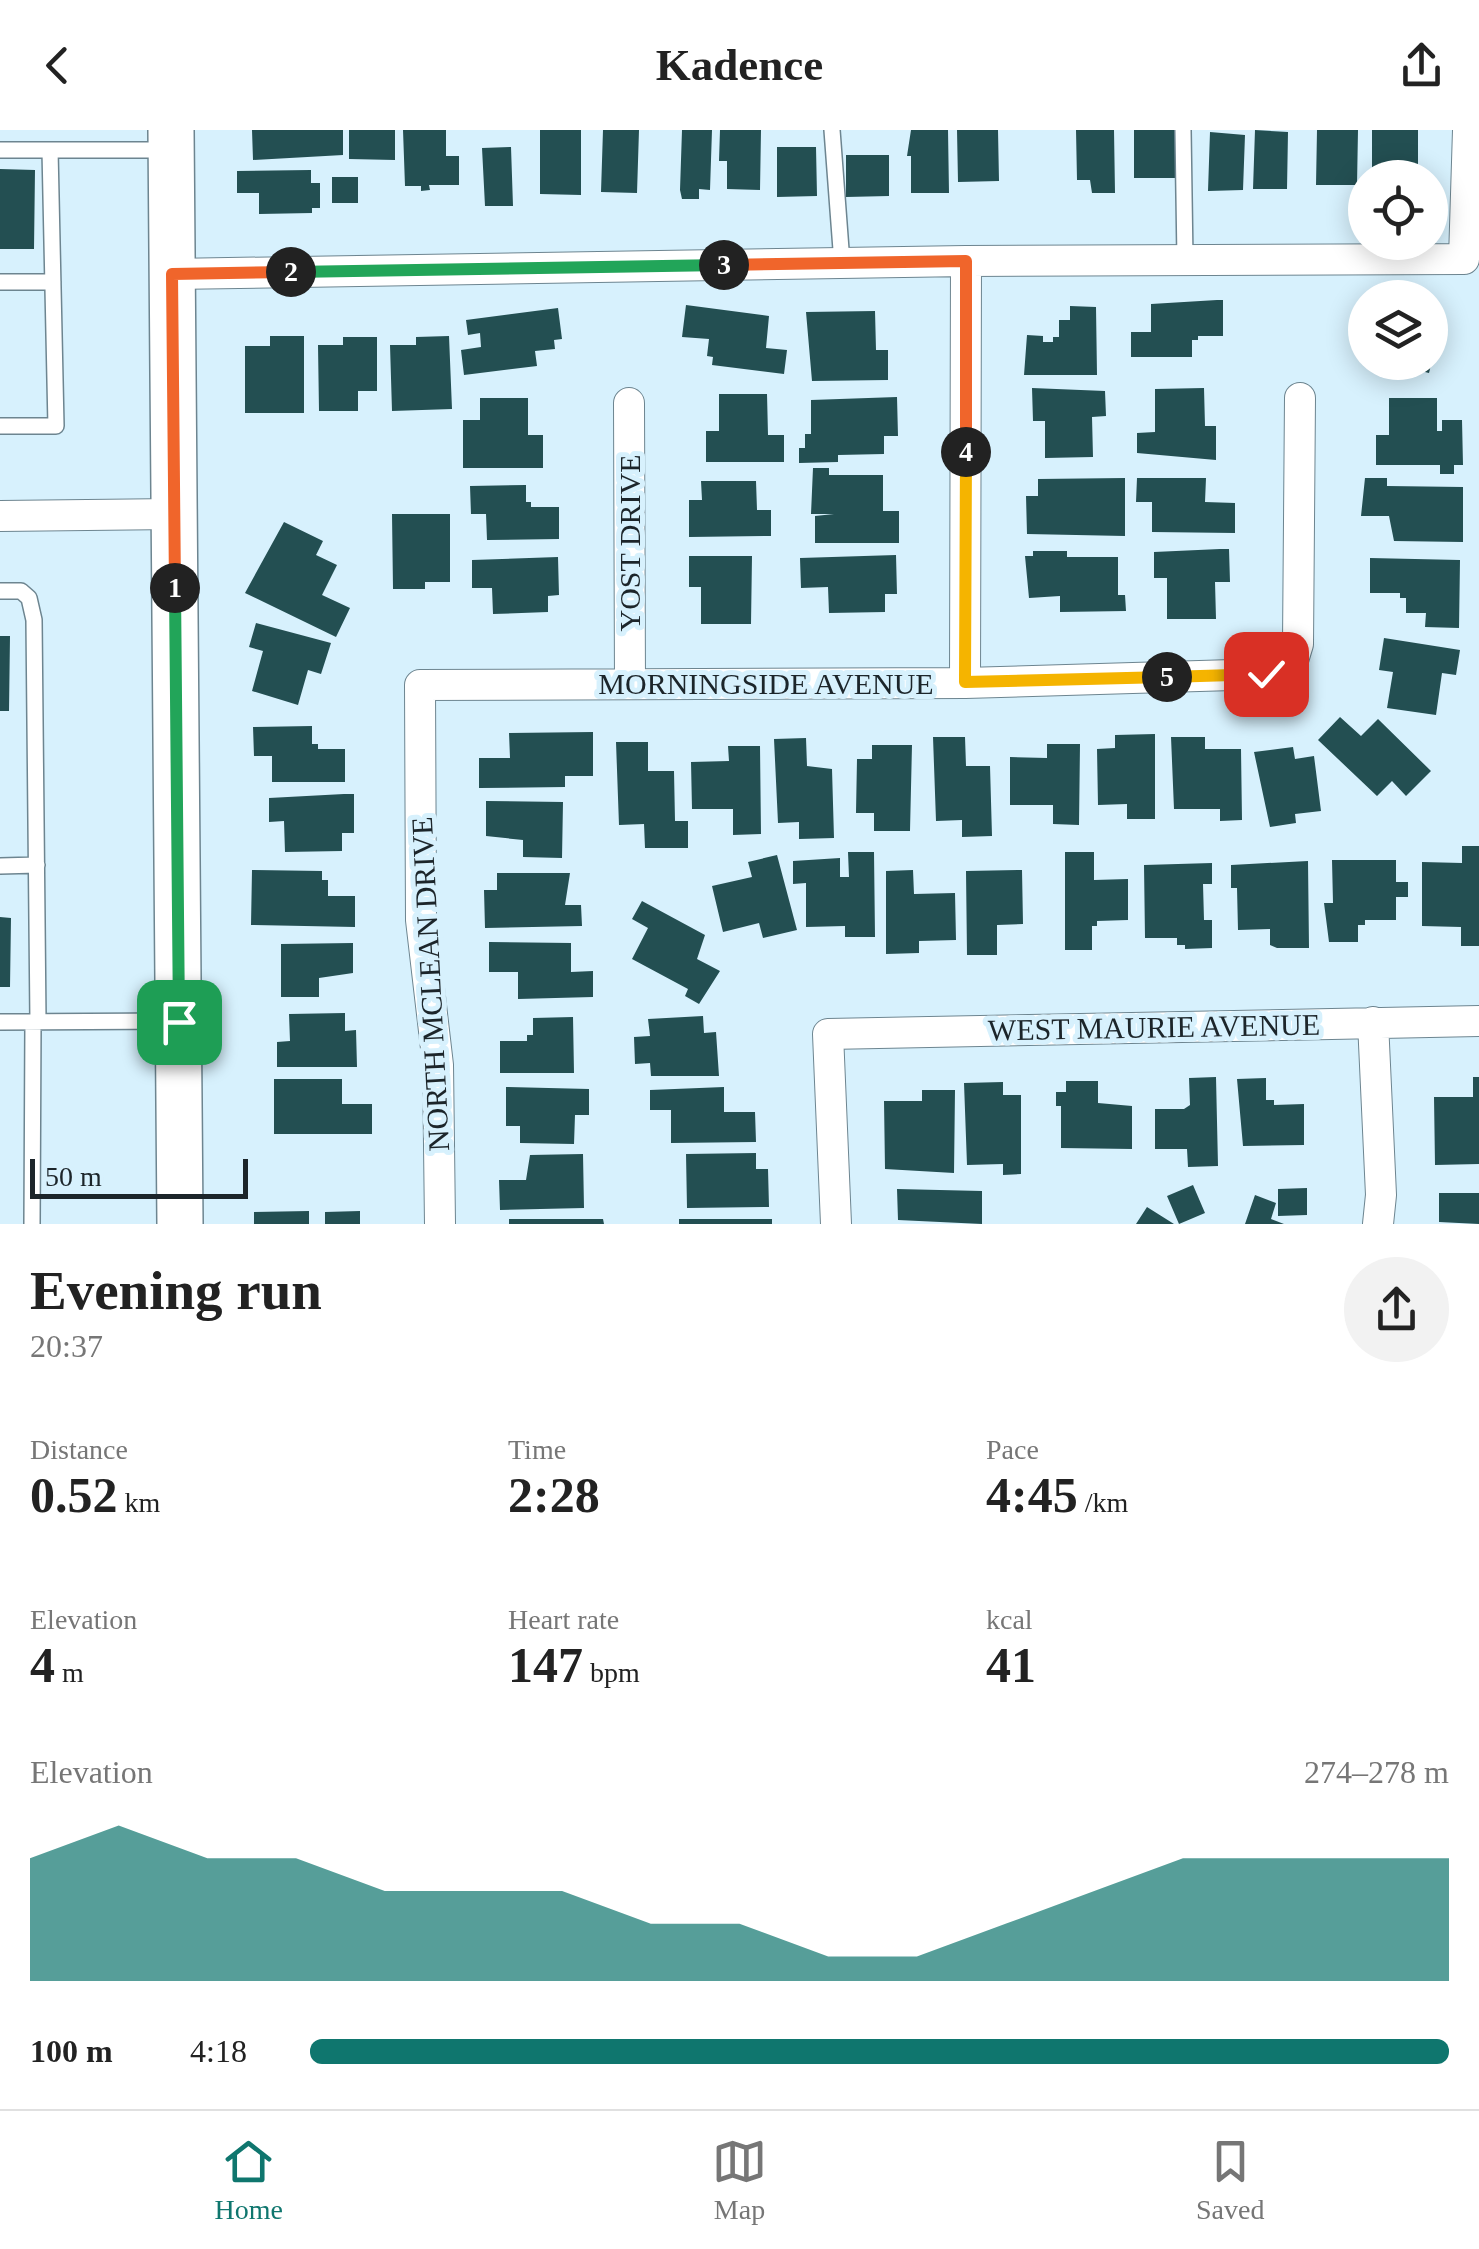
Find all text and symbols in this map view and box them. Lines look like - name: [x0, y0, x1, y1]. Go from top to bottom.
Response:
- icon: back: [30, 38, 85, 93]
- icon: share: [1394, 38, 1449, 93]
- text: Kadence: [656, 40, 823, 90]
- map controls: [1348, 160, 1448, 380]
- button: locate: [1348, 160, 1448, 260]
- pin: 3: [699, 240, 749, 290]
- pin: 2: [266, 247, 316, 297]
- text: 3: [717, 249, 731, 280]
- text: 2: [284, 256, 298, 287]
- button: layers: [1348, 280, 1448, 380]
- pin: 4: [941, 427, 991, 477]
- text: 4: [959, 436, 973, 467]
- street label: YOST DRIVE: [613, 455, 646, 631]
- pin: 1: [150, 563, 200, 613]
- text: 1: [168, 572, 182, 603]
- pin: [1224, 632, 1309, 717]
- icon: check: [1239, 647, 1294, 702]
- pin: 5: [1142, 652, 1192, 702]
- text: 5: [1160, 661, 1174, 692]
- street label: MORNINGSIDE AVENUE: [598, 667, 934, 700]
- street label: NORTH MCLEAN DRIVE: [405, 816, 455, 1152]
- pin: [137, 980, 222, 1065]
- icon: arrive: [152, 995, 207, 1050]
- street label: WEST MAURIE AVENUE: [988, 1008, 1320, 1046]
- scale bar: [30, 1154, 248, 1198]
- text: 50 m: [45, 1161, 102, 1192]
- button: share: [1344, 1257, 1449, 1362]
- text: Evening run: [30, 1260, 322, 1321]
- text: 20:37: [30, 1328, 103, 1364]
- text: Distance: [30, 1434, 128, 1465]
- text: Time: [508, 1434, 566, 1465]
- text: Pace: [986, 1434, 1039, 1465]
- text: 0.52: [30, 1467, 118, 1523]
- text: 2:28: [508, 1467, 600, 1523]
- text: 4:45: [986, 1467, 1078, 1523]
- text: km: [118, 1487, 160, 1518]
- text: /km: [1078, 1487, 1128, 1518]
- text: Elevation: [30, 1604, 137, 1635]
- text: Heart rate: [508, 1604, 619, 1635]
- text: kcal: [986, 1604, 1033, 1635]
- text: 4: [30, 1637, 55, 1693]
- text: 147: [508, 1637, 583, 1693]
- text: 41: [986, 1637, 1036, 1693]
- text: m: [55, 1657, 84, 1688]
- text: bpm: [583, 1657, 640, 1688]
- text: Elevation: [30, 1754, 153, 1790]
- text: 274–278 m: [1304, 1754, 1449, 1790]
- text: 100 m: [30, 2033, 113, 2069]
- text: 4:18: [190, 2033, 247, 2069]
- tab: Home: [215, 2134, 283, 2226]
- tab: Map: [712, 2134, 767, 2226]
- tab: Saved: [1196, 2134, 1264, 2226]

